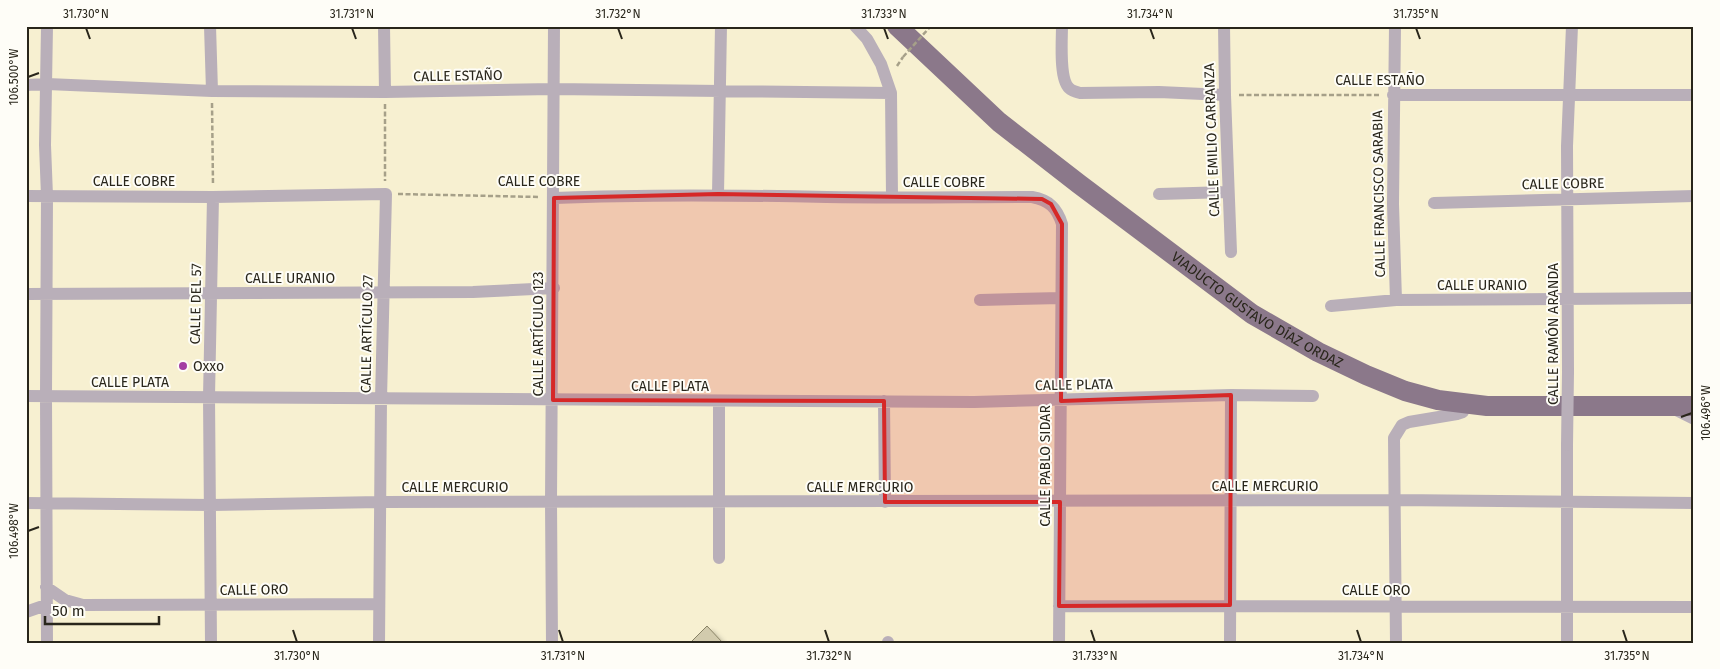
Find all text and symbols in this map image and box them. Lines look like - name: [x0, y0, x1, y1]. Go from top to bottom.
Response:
- text: 31.730°N: [63, 7, 109, 21]
- text: 31.731°N: [330, 7, 374, 21]
- text: 31.732°N: [595, 7, 641, 21]
- text: 31.733°N: [861, 7, 907, 21]
- text: 31.734°N: [1127, 7, 1173, 21]
- text: 31.735°N: [1393, 7, 1439, 21]
- text: 106.500°W: [7, 48, 21, 105]
- street label: CALLE EMILIO CARRANZA: [1201, 63, 1223, 217]
- street label: CALLE ESTAÑO: [413, 67, 503, 85]
- street label: CALLE ESTAÑO: [1335, 72, 1425, 89]
- street label: CALLE FRANCISCO SARABIA: [1369, 110, 1389, 278]
- street label: CALLE COBRE: [93, 173, 175, 190]
- street label: CALLE COBRE: [498, 173, 580, 190]
- street label: CALLE COBRE: [903, 174, 985, 191]
- street label: CALLE COBRE: [1521, 175, 1605, 193]
- street label: VIADUCTO GUSTAVO DÍAZ ORDAZ: [1168, 248, 1346, 371]
- street label: CALLE DEL 57: [187, 263, 205, 345]
- street label: CALLE RAMÓN ARANDA: [1544, 263, 1562, 405]
- street label: CALLE URANIO: [245, 270, 335, 287]
- street label: CALLE ARTÍCULO 123: [529, 271, 547, 397]
- street label: CALLE ARTÍCULO 27: [356, 275, 377, 393]
- street label: CALLE URANIO: [1437, 277, 1527, 294]
- place label: Oxxo: [193, 358, 224, 375]
- marker: Oxxo: [177, 360, 189, 372]
- street label: CALLE PLATA: [91, 374, 169, 391]
- street label: CALLE PLATA: [1035, 376, 1113, 394]
- street label: CALLE PLATA: [631, 378, 709, 395]
- text: 106.496°W: [1699, 385, 1713, 441]
- street label: CALLE PABLO SIDAR: [1037, 405, 1054, 527]
- street label: CALLE MERCURIO: [1212, 478, 1319, 495]
- street label: CALLE MERCURIO: [402, 479, 509, 496]
- street label: CALLE MERCURIO: [807, 479, 914, 496]
- text: 106.498°W: [7, 503, 21, 559]
- street label: CALLE ORO: [219, 581, 289, 599]
- street label: CALLE ORO: [1342, 582, 1410, 599]
- scale bar: [45, 594, 159, 626]
- text: 50 m: [52, 602, 85, 620]
- text: 31.730°N: [274, 649, 320, 663]
- text: 31.731°N: [541, 649, 585, 663]
- text: 31.732°N: [806, 649, 852, 663]
- text: 31.733°N: [1072, 649, 1118, 663]
- text: 31.734°N: [1338, 649, 1384, 663]
- text: 31.735°N: [1604, 649, 1650, 663]

